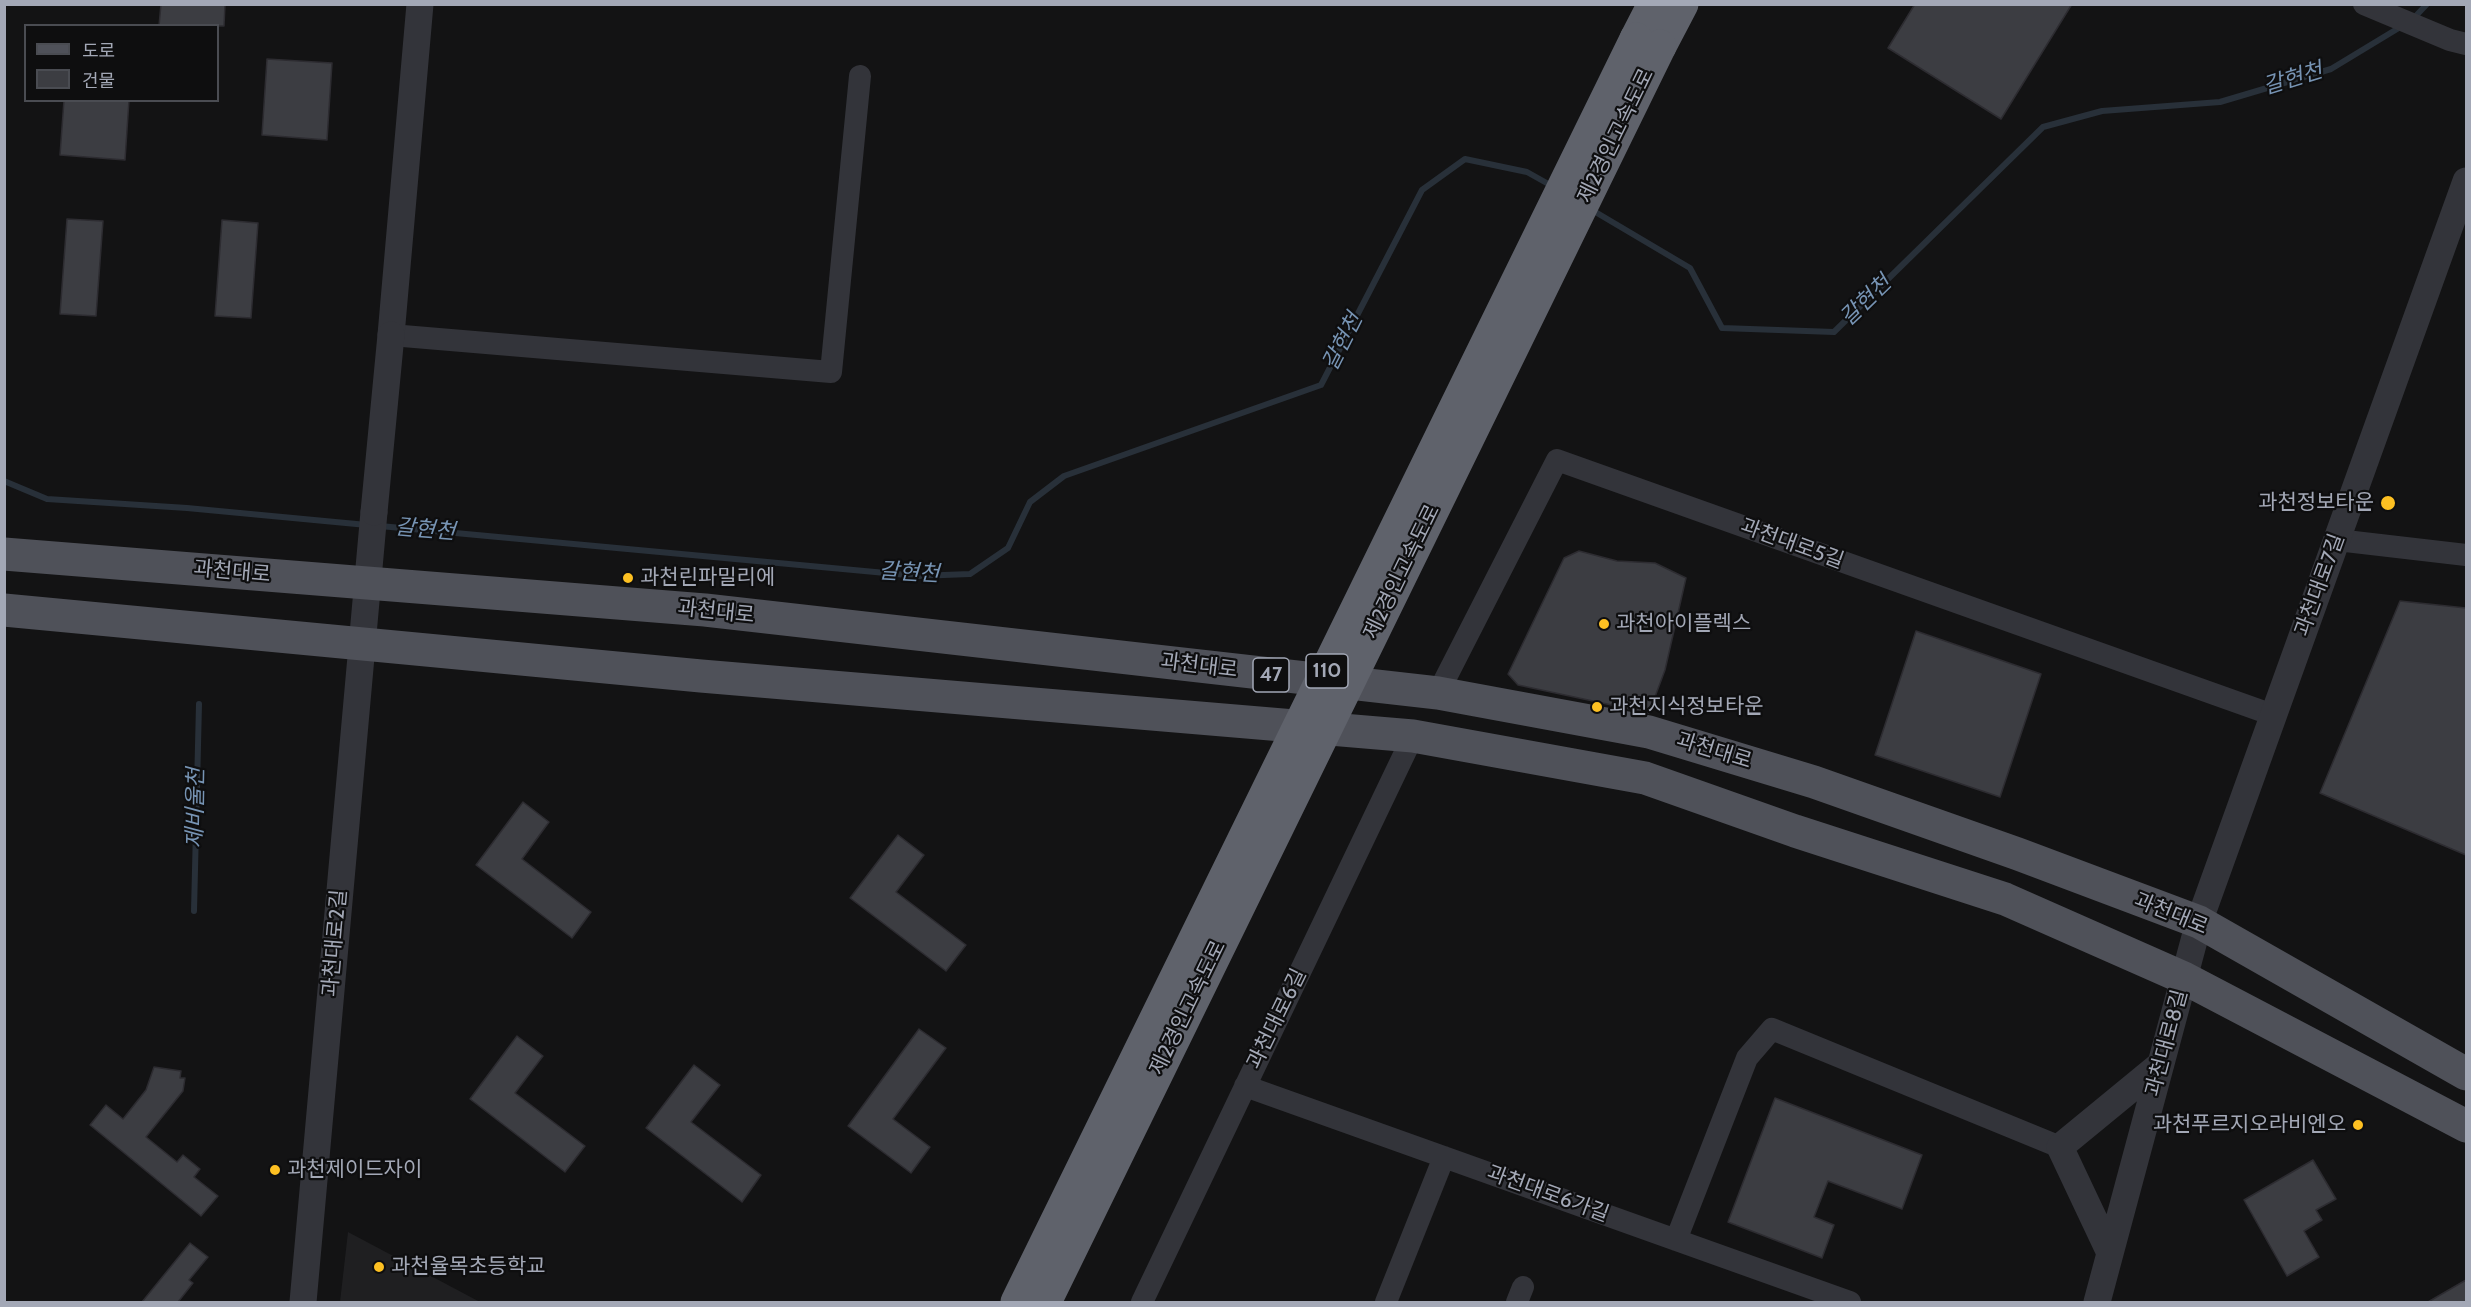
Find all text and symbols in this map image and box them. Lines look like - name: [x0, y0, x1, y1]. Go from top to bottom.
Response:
- legend: [24, 24, 219, 102]
- text: 도로: [82, 40, 115, 62]
- water label: 갈현천: [2260, 58, 2326, 100]
- street label: 제2경인고속도로: [1573, 65, 1659, 207]
- text: 건물: [82, 70, 115, 92]
- water label: 갈현천: [1835, 270, 1897, 332]
- water label: 갈현천: [1317, 309, 1369, 375]
- place label: 과천정보타운: [2258, 490, 2374, 516]
- marker: 과천정보타운: [2379, 494, 2397, 512]
- street label: 제2경인고속도로: [1359, 501, 1445, 643]
- water label: 갈현천: [394, 514, 456, 546]
- street label: 과천대로5길: [1737, 514, 1847, 574]
- street label: 과천대로7길: [2290, 530, 2350, 640]
- street label: 과천대로: [192, 556, 272, 588]
- water label: 갈현천: [878, 558, 940, 588]
- place label: 과천린파밀리에: [640, 565, 775, 591]
- marker: 과천린파밀리에: [621, 571, 635, 585]
- street label: 과천대로: [676, 595, 756, 629]
- place label: 과천아이플렉스: [1616, 611, 1751, 637]
- marker: 과천아이플렉스: [1597, 617, 1611, 631]
- street label: 과천대로: [1159, 649, 1239, 683]
- road number: 110: [1306, 654, 1348, 688]
- road number: 47: [1253, 658, 1289, 692]
- place label: 과천지식정보타운: [1609, 694, 1764, 720]
- marker: 과천지식정보타운: [1590, 700, 1604, 714]
- street label: 과천대로: [1673, 728, 1755, 774]
- water label: 제비울천: [182, 767, 210, 849]
- street label: 과천대로2길: [318, 888, 352, 998]
- street label: 과천대로: [2130, 888, 2212, 940]
- street label: 제2경인고속도로: [1145, 937, 1231, 1079]
- street label: 과천대로6길: [1242, 965, 1312, 1073]
- street label: 과천대로8길: [2141, 987, 2193, 1099]
- place label: 과천푸르지오라비엔오: [2153, 1112, 2346, 1138]
- marker: 과천푸르지오라비엔오: [2351, 1118, 2365, 1132]
- place label: 과천제이드자이: [287, 1157, 422, 1183]
- street label: 과천대로6가길: [1484, 1160, 1612, 1228]
- marker: 과천제이드자이: [268, 1163, 282, 1177]
- place label: 과천율목초등학교: [391, 1254, 546, 1280]
- marker: 과천율목초등학교: [372, 1260, 386, 1274]

